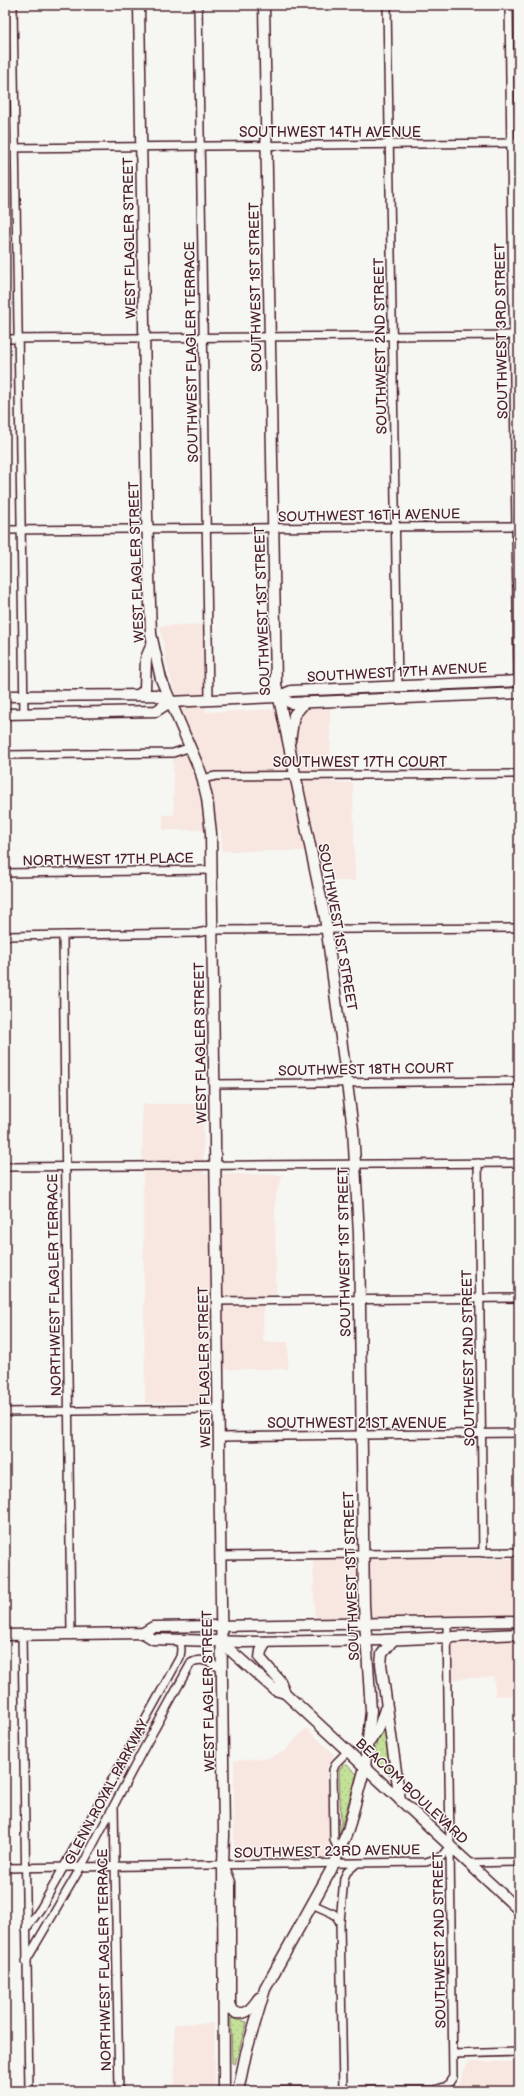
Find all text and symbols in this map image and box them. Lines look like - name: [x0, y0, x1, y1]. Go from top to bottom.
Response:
- street label: SOUTHWEST 14TH AVENUE: [239, 124, 421, 141]
- street label: WEST FLAGLER STREET: [120, 156, 139, 319]
- street label: SOUTHWEST 1ST STREET: [246, 201, 265, 372]
- street label: SOUTHWEST FLAGLER TERRACE: [181, 241, 202, 463]
- street label: SOUTHWEST 3RD STREET: [491, 242, 512, 419]
- street label: SOUTHWEST 2ND STREET: [370, 257, 391, 434]
- street label: WEST FLAGLER STREET: [125, 480, 148, 643]
- street label: SOUTHWEST 16TH AVENUE: [278, 505, 460, 526]
- street label: SOUTHWEST 1ST STREET: [251, 525, 274, 696]
- street label: SOUTHWEST 17TH AVENUE: [306, 659, 488, 686]
- street label: SOUTHWEST 17TH COURT: [273, 754, 448, 771]
- street label: SOUTHWEST 1ST STREET: [314, 842, 361, 1013]
- street label: NORTHWEST 17TH PLACE: [22, 850, 194, 869]
- street label: WEST FLAGLER STREET: [191, 961, 210, 1124]
- street label: SOUTHWEST 18TH COURT: [278, 1059, 455, 1080]
- street label: SOUTHWEST 1ST STREET: [335, 1166, 354, 1337]
- street label: NORTHWEST FLAGLER TERRACE: [44, 1173, 65, 1397]
- street label: SOUTHWEST 2ND STREET: [458, 1269, 479, 1446]
- street label: WEST FLAGLER STREET: [195, 1285, 214, 1448]
- street label: SOUTHWEST 21ST AVENUE: [267, 1415, 447, 1432]
- street label: SOUTHWEST 1ST STREET: [340, 1490, 363, 1661]
- street label: WEST FLAGLER STREET: [199, 1609, 218, 1772]
- street label: GLENN ROYAL PARKWAY: [61, 1716, 152, 1868]
- street label: BEACOM BOULEVARD: [352, 1735, 471, 1848]
- street label: SOUTHWEST 23RD AVENUE: [234, 1841, 420, 1862]
- street label: NORTHWEST FLAGLER TERRACE: [94, 1848, 115, 2072]
- street label: SOUTHWEST 2ND STREET: [429, 1851, 450, 2028]

